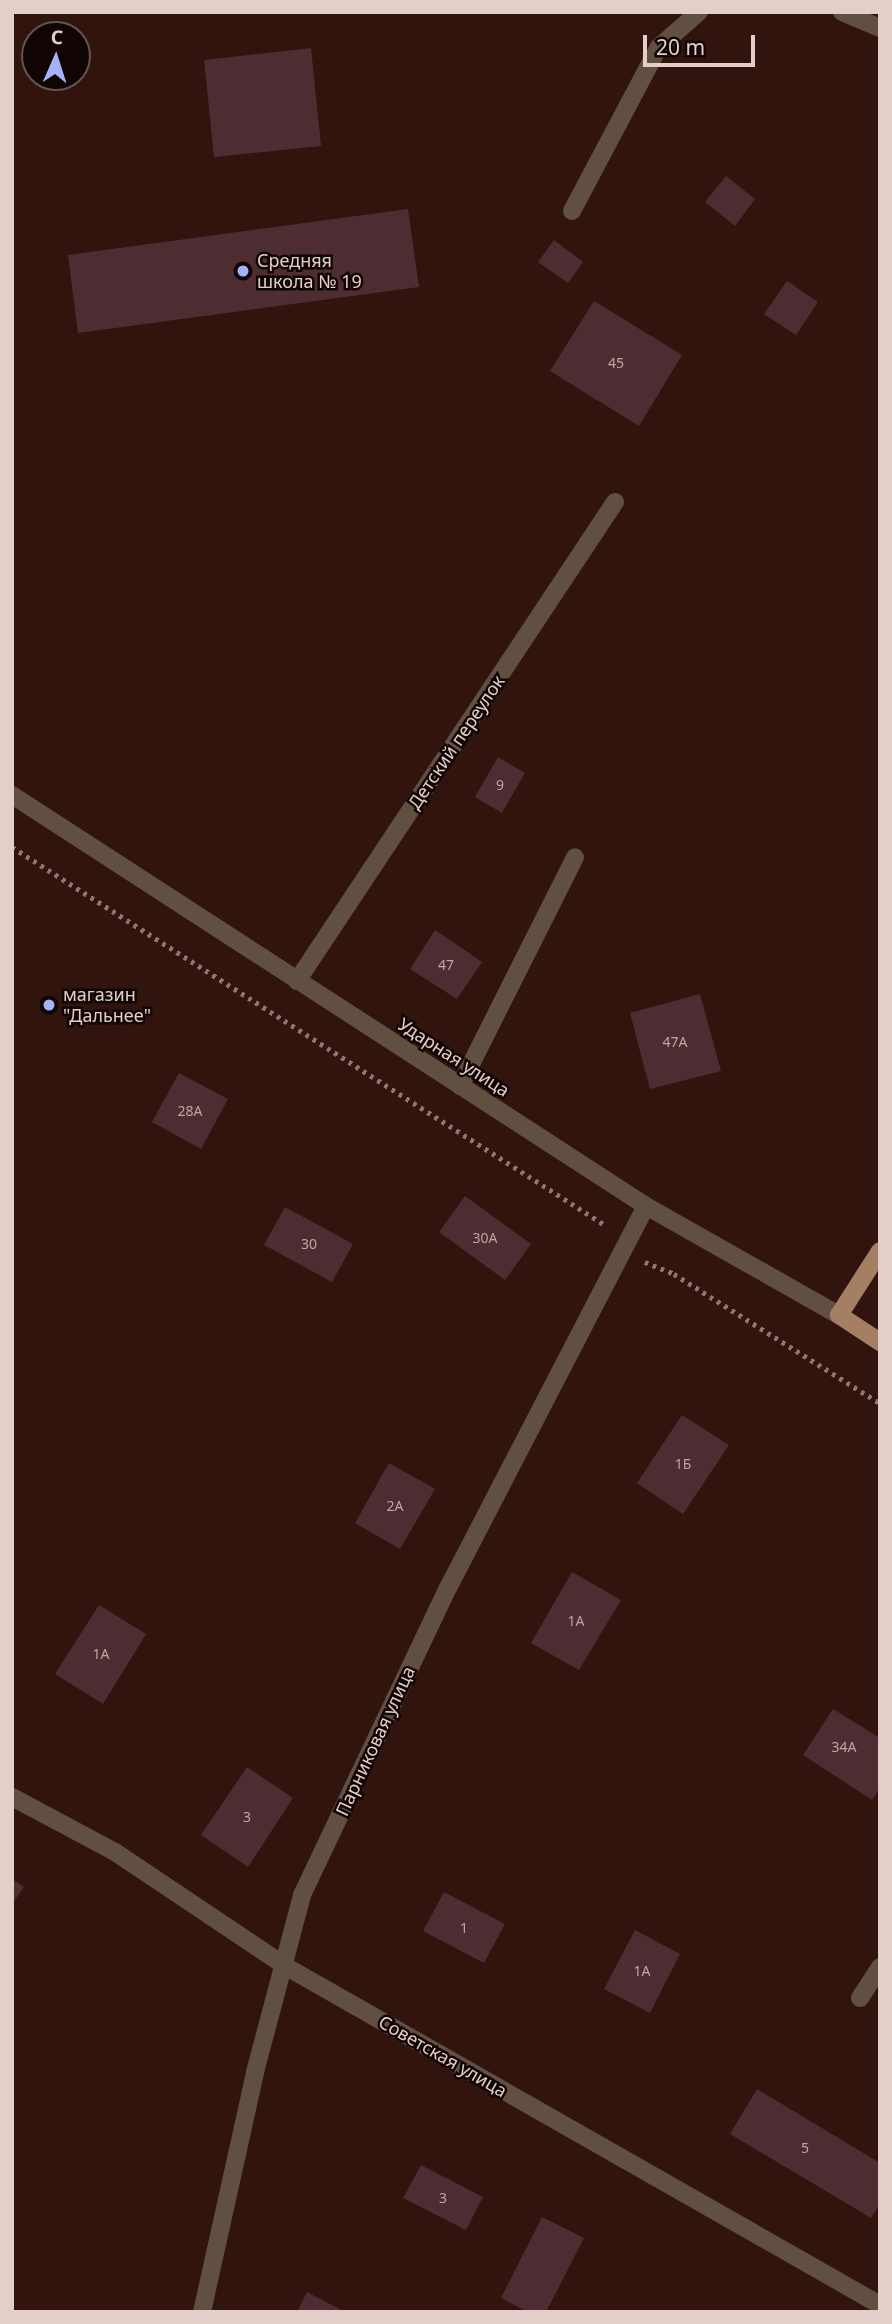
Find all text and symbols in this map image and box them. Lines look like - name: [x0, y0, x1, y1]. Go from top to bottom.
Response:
- north arrow: [21, 21, 91, 91]
- scale bar: [647, 21, 759, 65]
- text: С: [50, 24, 64, 50]
- text: 20 m: [656, 33, 705, 61]
- place label: Средняя школа № 19: [257, 250, 362, 292]
- marker: Средняя школа № 19: [235, 263, 251, 279]
- house number: 45: [608, 355, 624, 371]
- street label: Детский переулок: [403, 671, 509, 813]
- house number: 9: [496, 777, 504, 793]
- house number: 47: [438, 957, 454, 973]
- place label: магазин "Дальнее": [63, 984, 151, 1026]
- marker: магазин "Дальнее": [41, 997, 57, 1013]
- street label: Ударная улица: [394, 1013, 514, 1101]
- house number: 47А: [663, 1034, 687, 1050]
- house number: 28А: [178, 1103, 202, 1119]
- house number: 30А: [473, 1230, 497, 1246]
- house number: 30: [301, 1236, 317, 1252]
- house number: 1Б: [675, 1456, 691, 1472]
- house number: 2А: [387, 1498, 403, 1514]
- house number: 1А: [568, 1613, 584, 1629]
- house number: 1А: [93, 1646, 109, 1662]
- street label: Парниковая улица: [331, 1663, 419, 1819]
- house number: 34А: [832, 1739, 856, 1755]
- house number: 3: [243, 1809, 251, 1825]
- house number: 1: [460, 1920, 468, 1936]
- house number: 1А: [634, 1963, 650, 1979]
- street label: Советская улица: [375, 2011, 511, 2101]
- house number: 5: [801, 2140, 809, 2156]
- house number: 3: [439, 2190, 447, 2206]

